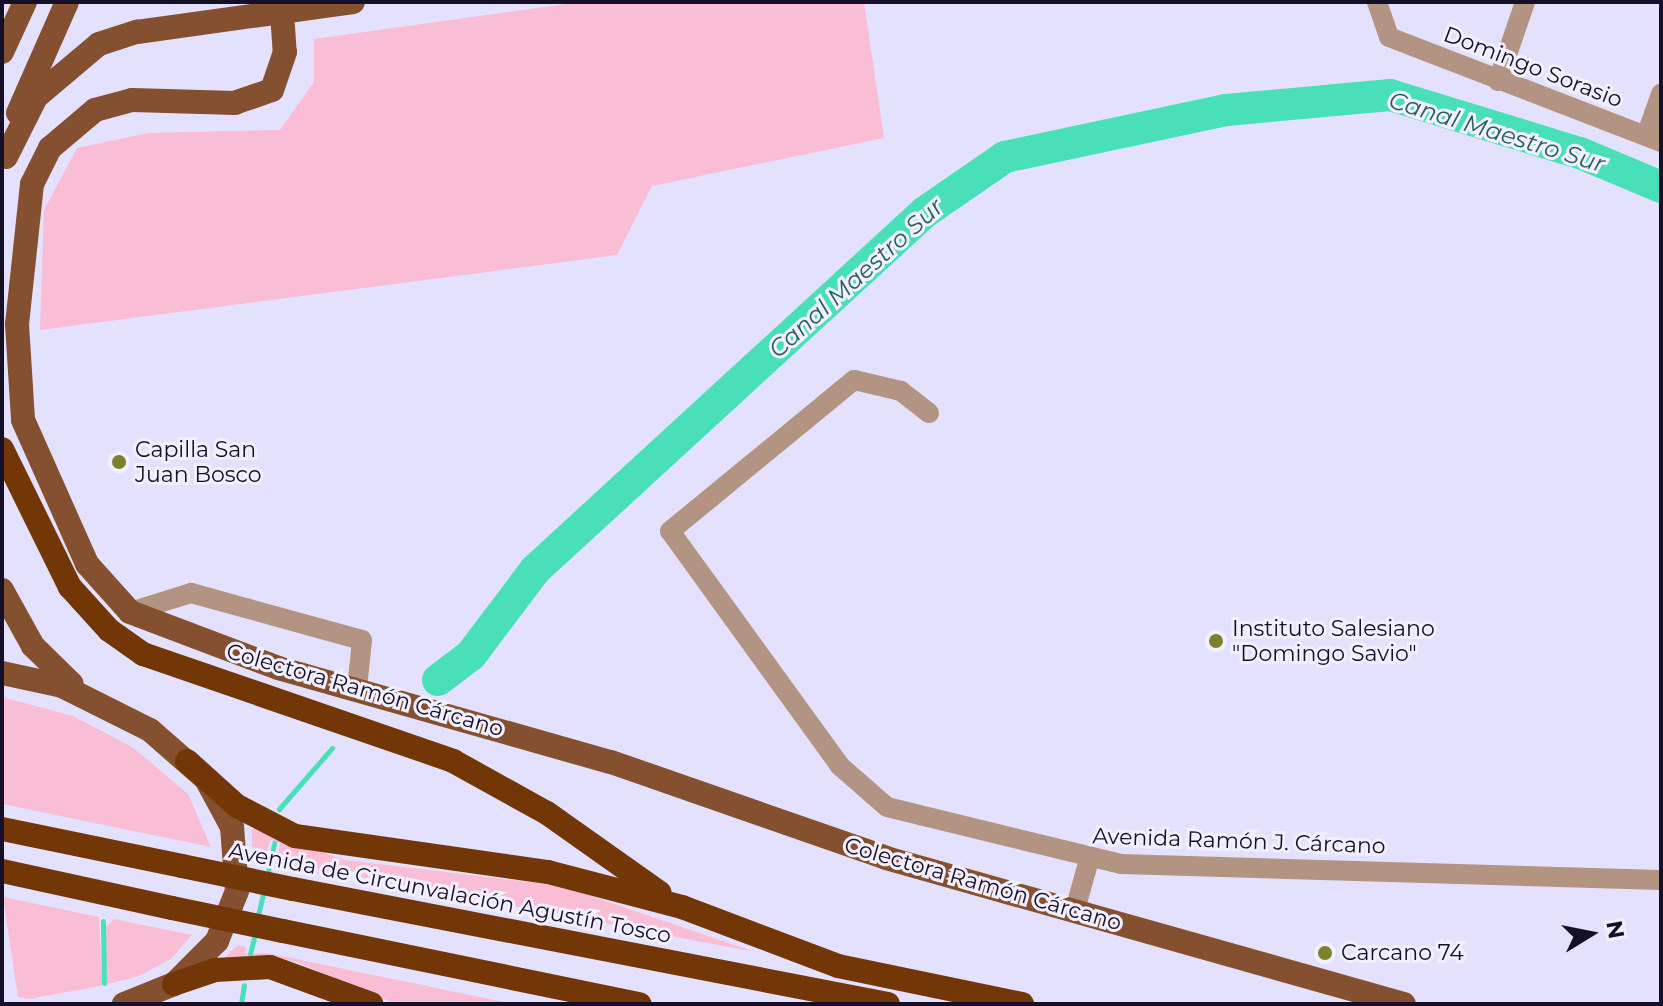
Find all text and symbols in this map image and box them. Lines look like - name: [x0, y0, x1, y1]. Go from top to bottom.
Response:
- street label: Domingo Sorasio: [1440, 21, 1626, 113]
- water label: Canal Maestro Sur: [1385, 85, 1609, 179]
- water label: Canal Maestro Sur: [763, 192, 949, 364]
- place label: Capilla San Juan Bosco: [135, 436, 262, 488]
- marker: Capilla San Juan Bosco: [110, 453, 128, 471]
- place label: Instituto Salesiano "Domingo Savio": [1232, 615, 1435, 666]
- marker: Instituto Salesiano "Domingo Savio": [1207, 632, 1225, 650]
- street label: Colectora Ramón Cárcano: [223, 638, 507, 742]
- street label: Avenida Ramón J. Cárcano: [1092, 823, 1386, 859]
- street label: Colectora Ramón Cárcano: [841, 832, 1125, 936]
- street label: Avenida de Circunvalación Agustín Tosco: [227, 837, 673, 949]
- north arrow: [1551, 894, 1631, 974]
- text: N: [1600, 919, 1630, 941]
- place label: Carcano 74: [1341, 940, 1464, 966]
- marker: Carcano 74: [1316, 944, 1334, 962]

